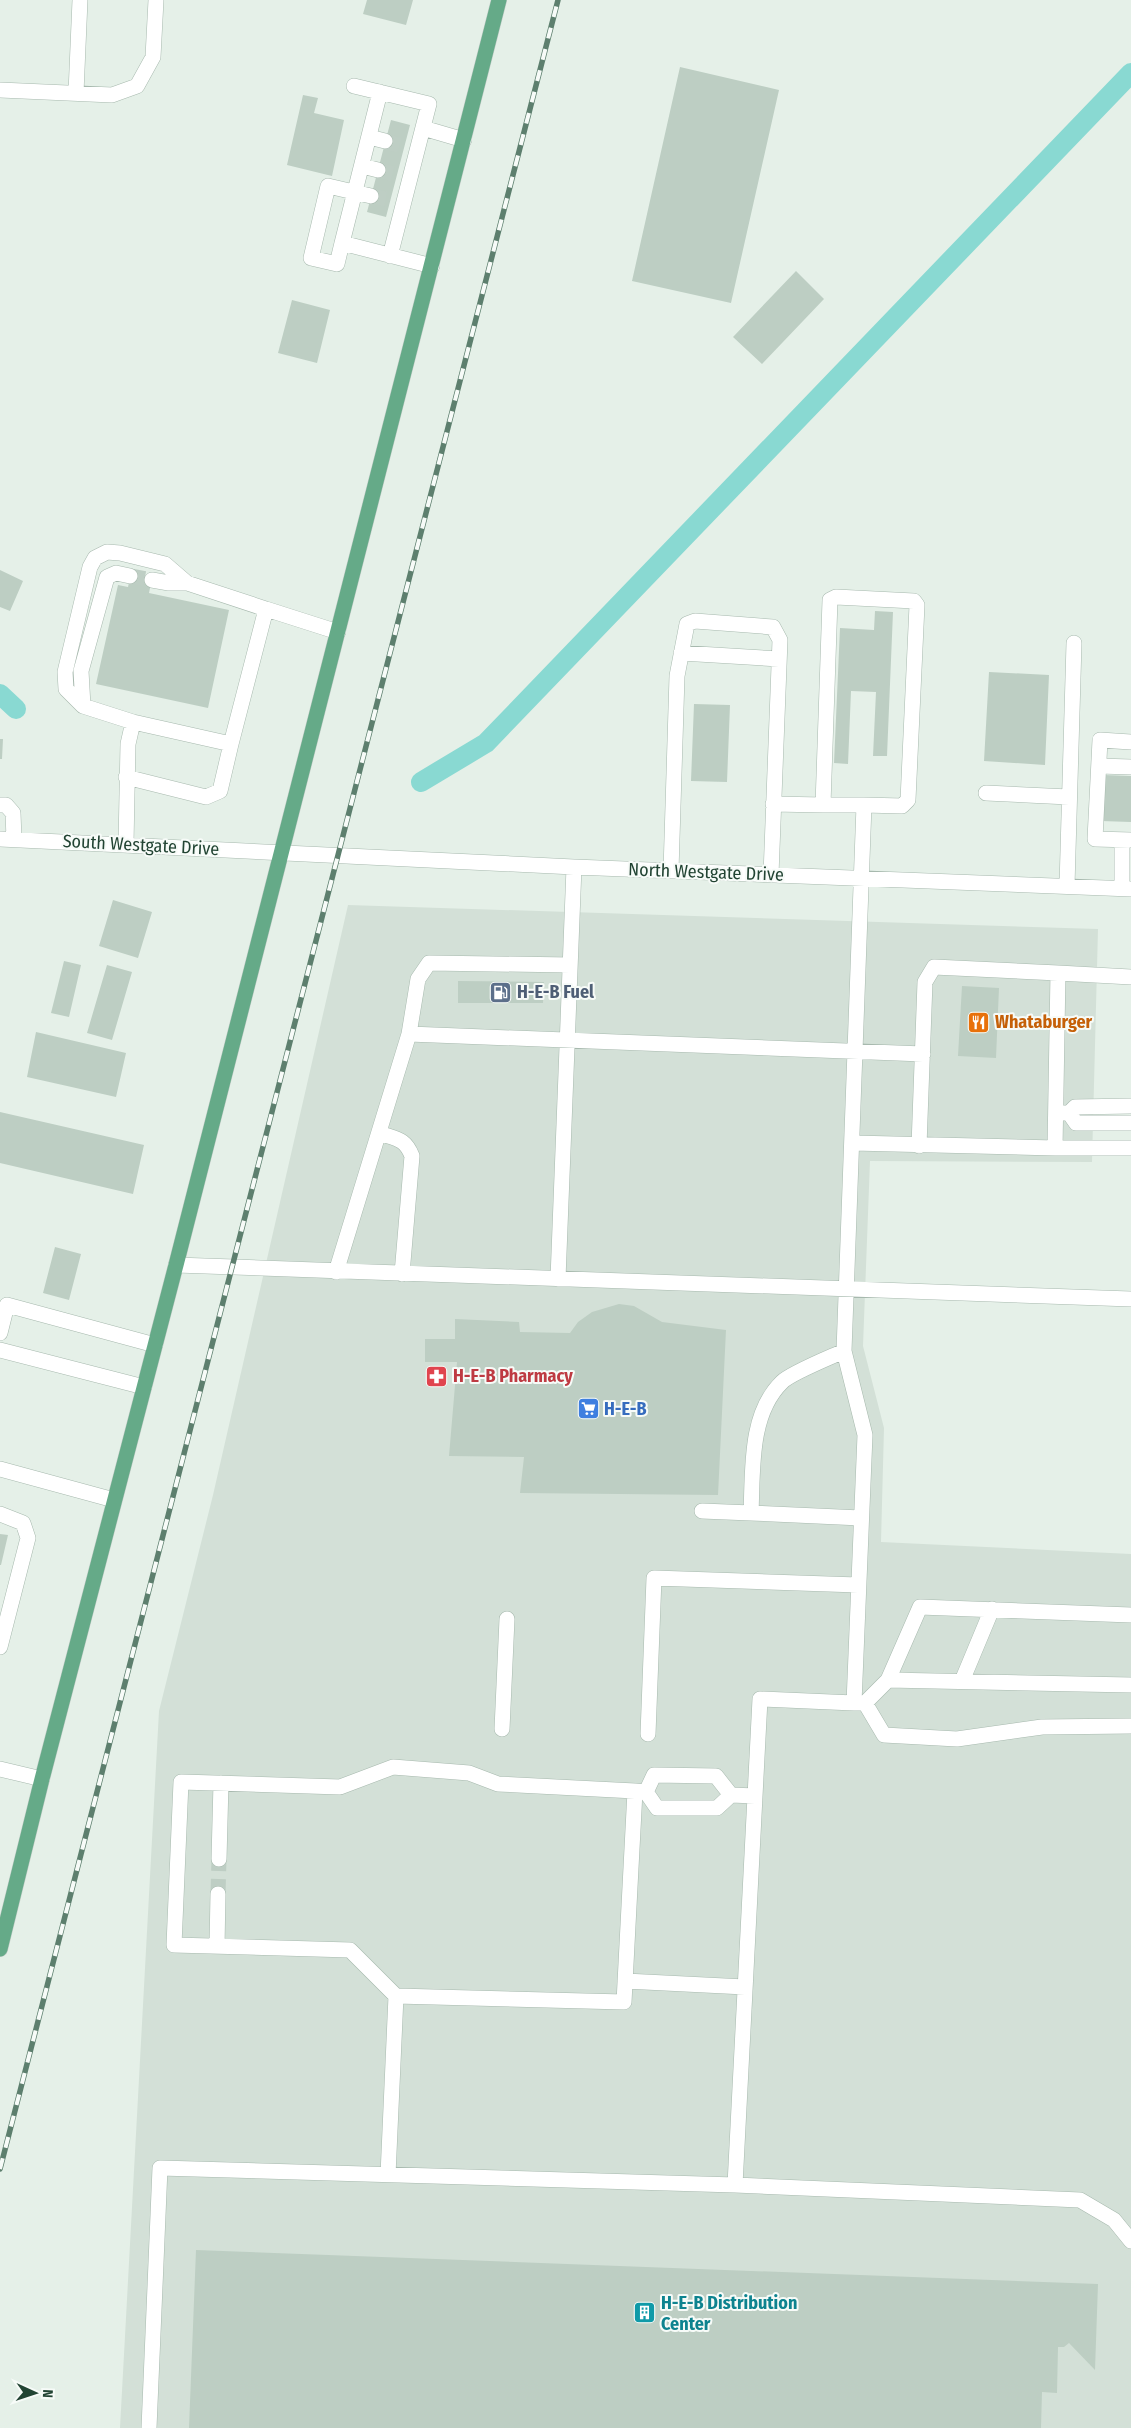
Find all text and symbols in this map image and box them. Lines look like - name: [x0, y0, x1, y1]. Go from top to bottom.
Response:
- street label: South Westgate Drive: [62, 830, 220, 860]
- street label: North Westgate Drive: [628, 858, 784, 886]
- fuel station icon: H-E-B Fuel: [489, 980, 513, 1004]
- place label: H-E-B Fuel: [517, 981, 594, 1003]
- restaurant icon: Whataburger: [967, 1010, 991, 1034]
- place label: Whataburger: [995, 1011, 1093, 1033]
- pharmacy icon: H-E-B Pharmacy: [425, 1364, 449, 1388]
- place label: H-E-B Pharmacy: [453, 1365, 573, 1387]
- supermarket icon: H-E-B: [576, 1397, 600, 1421]
- place label: H-E-B: [604, 1398, 647, 1420]
- place label: H-E-B Distribution Center: [661, 2292, 797, 2335]
- building icon: H-E-B Distribution Center: [633, 2301, 657, 2325]
- north arrow: [10, 2368, 60, 2418]
- text: N: [39, 2389, 56, 2398]

